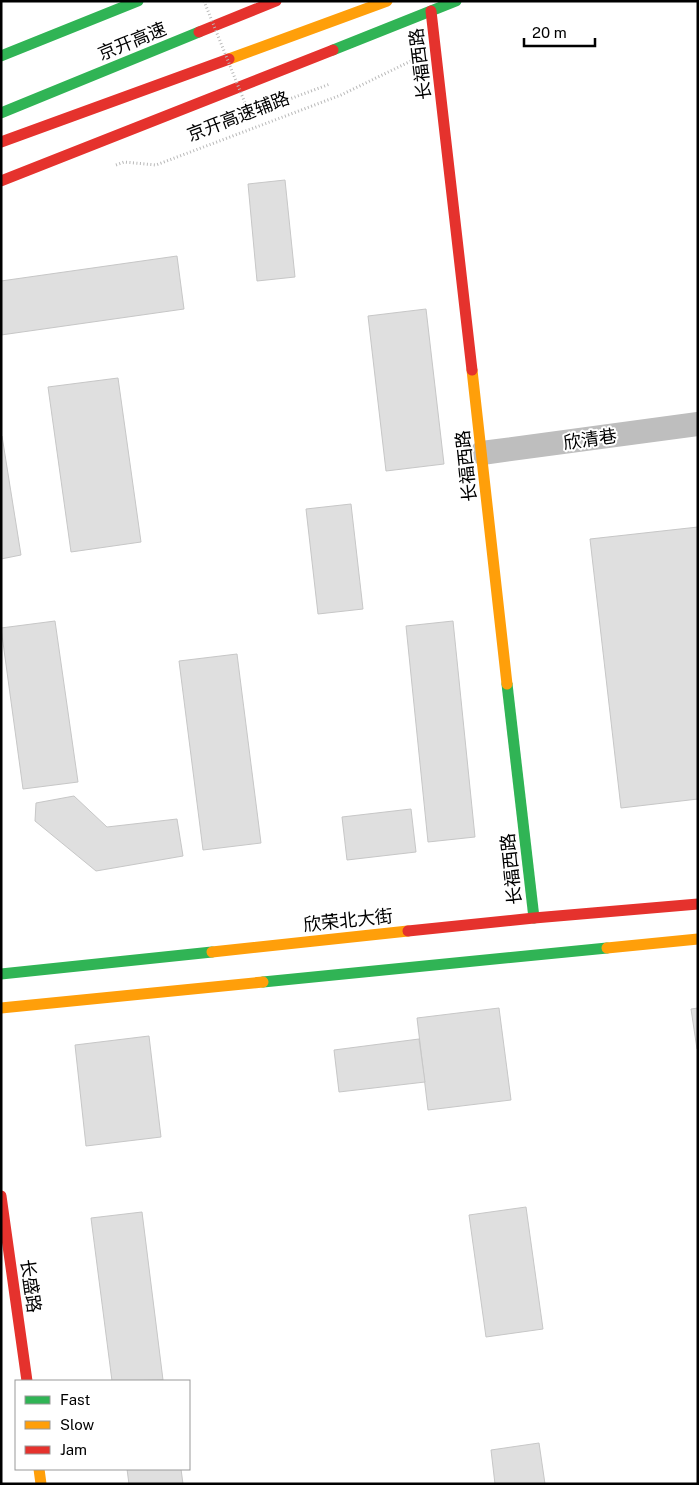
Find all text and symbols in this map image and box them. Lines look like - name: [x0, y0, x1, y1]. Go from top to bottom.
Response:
- scale bar: [524, 15, 595, 47]
- street label: 京开高速: [95, 18, 169, 64]
- text: 20 m: [532, 24, 567, 41]
- street label: 长福西路: [405, 27, 435, 101]
- street label: 京开高速辅路: [184, 87, 292, 145]
- street label: 欣清巷: [562, 425, 618, 453]
- street label: 长福西路: [452, 429, 480, 503]
- street label: 长福西路: [497, 832, 525, 906]
- street label: 欣荣北大街: [302, 905, 394, 935]
- street label: 长盛路: [17, 1258, 45, 1314]
- legend: [15, 1380, 190, 1470]
- text: Fast: [60, 1391, 90, 1408]
- text: Slow: [60, 1416, 95, 1433]
- text: Jam: [60, 1441, 87, 1458]

